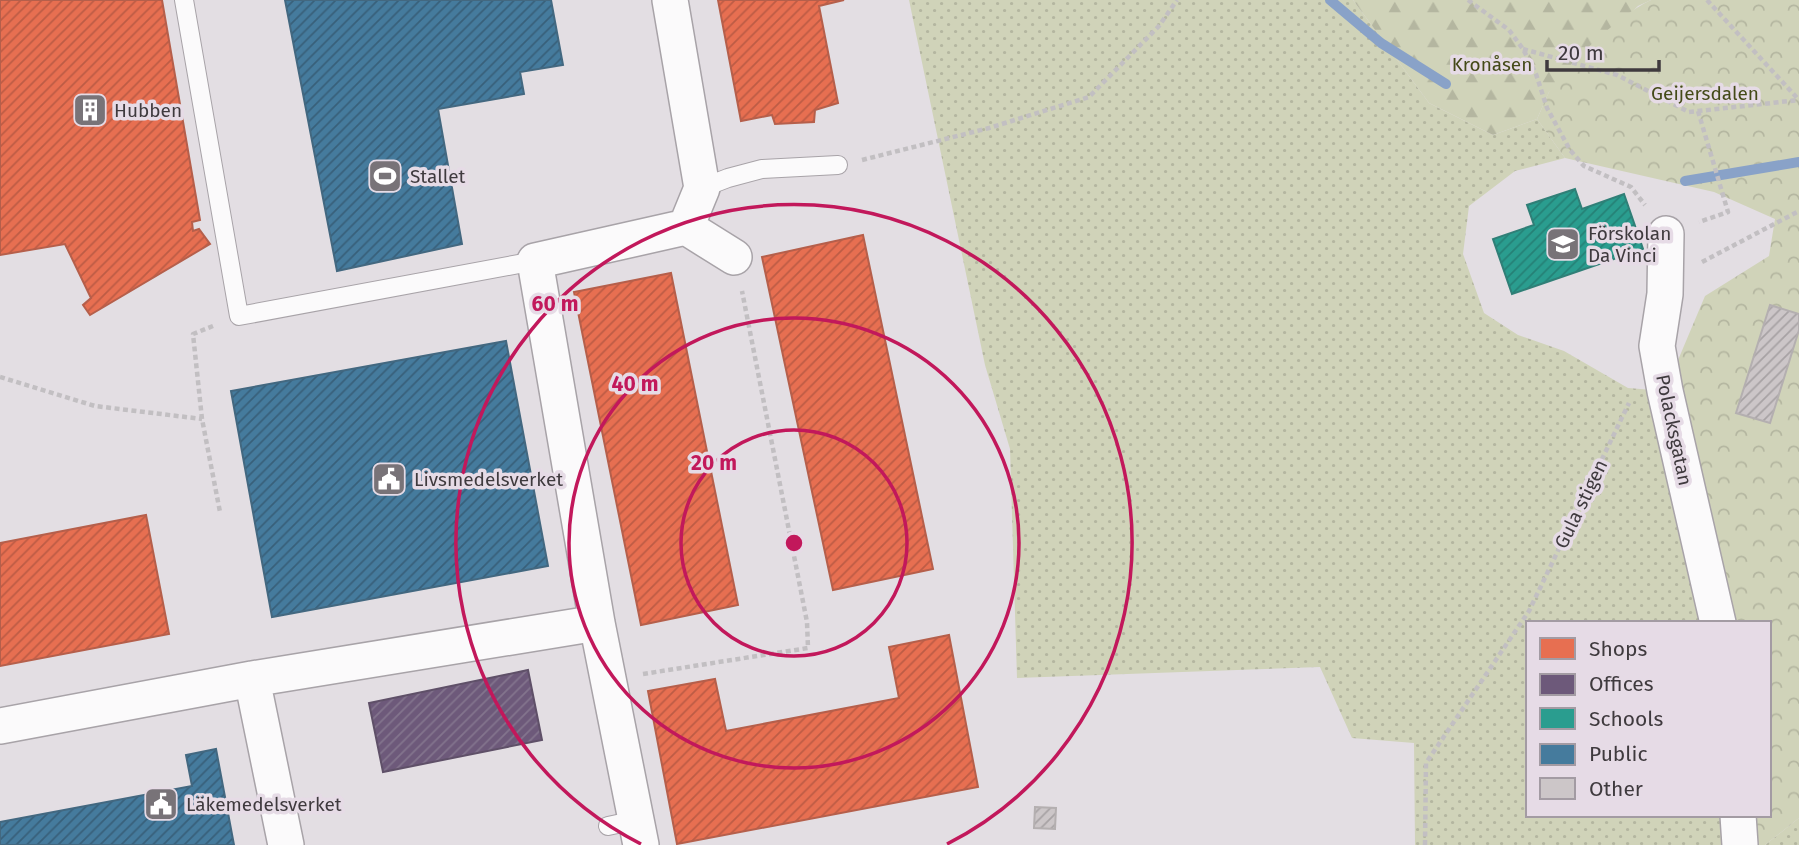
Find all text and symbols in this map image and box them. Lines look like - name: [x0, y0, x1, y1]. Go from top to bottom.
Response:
- scale bar: [1547, 28, 1659, 72]
- text: 20 m: [1558, 40, 1604, 66]
- park label: Kronåsen: [1452, 53, 1532, 76]
- park label: Geijersdalen: [1651, 82, 1759, 105]
- building icon: Hubben: [71, 91, 109, 129]
- place label: Hubben: [114, 99, 182, 122]
- sports icon: Stallet: [366, 157, 404, 195]
- place label: Stallet: [410, 165, 466, 188]
- place label: Förskolan Da Vinci: [1588, 222, 1671, 267]
- school or university icon: Förskolan Da Vinci: [1544, 225, 1582, 263]
- text: 60 m: [532, 291, 578, 317]
- text: 40 m: [612, 371, 658, 397]
- street label: Polacksgatan: [1651, 372, 1697, 488]
- text: 20 m: [691, 450, 737, 476]
- street label: Gula stigen: [1550, 456, 1612, 552]
- public building icon: Livsmedelsverket: [370, 460, 408, 498]
- place label: Livsmedelsverket: [414, 468, 563, 491]
- centre of rings: [782, 531, 806, 555]
- legend: [1526, 621, 1771, 817]
- text: Shops: [1589, 636, 1647, 662]
- text: Offices: [1589, 671, 1654, 697]
- text: Schools: [1589, 706, 1663, 732]
- text: Public: [1589, 741, 1647, 767]
- text: Other: [1589, 776, 1643, 802]
- public building icon: Läkemedelsverket: [142, 785, 180, 823]
- place label: Läkemedelsverket: [186, 793, 342, 816]

